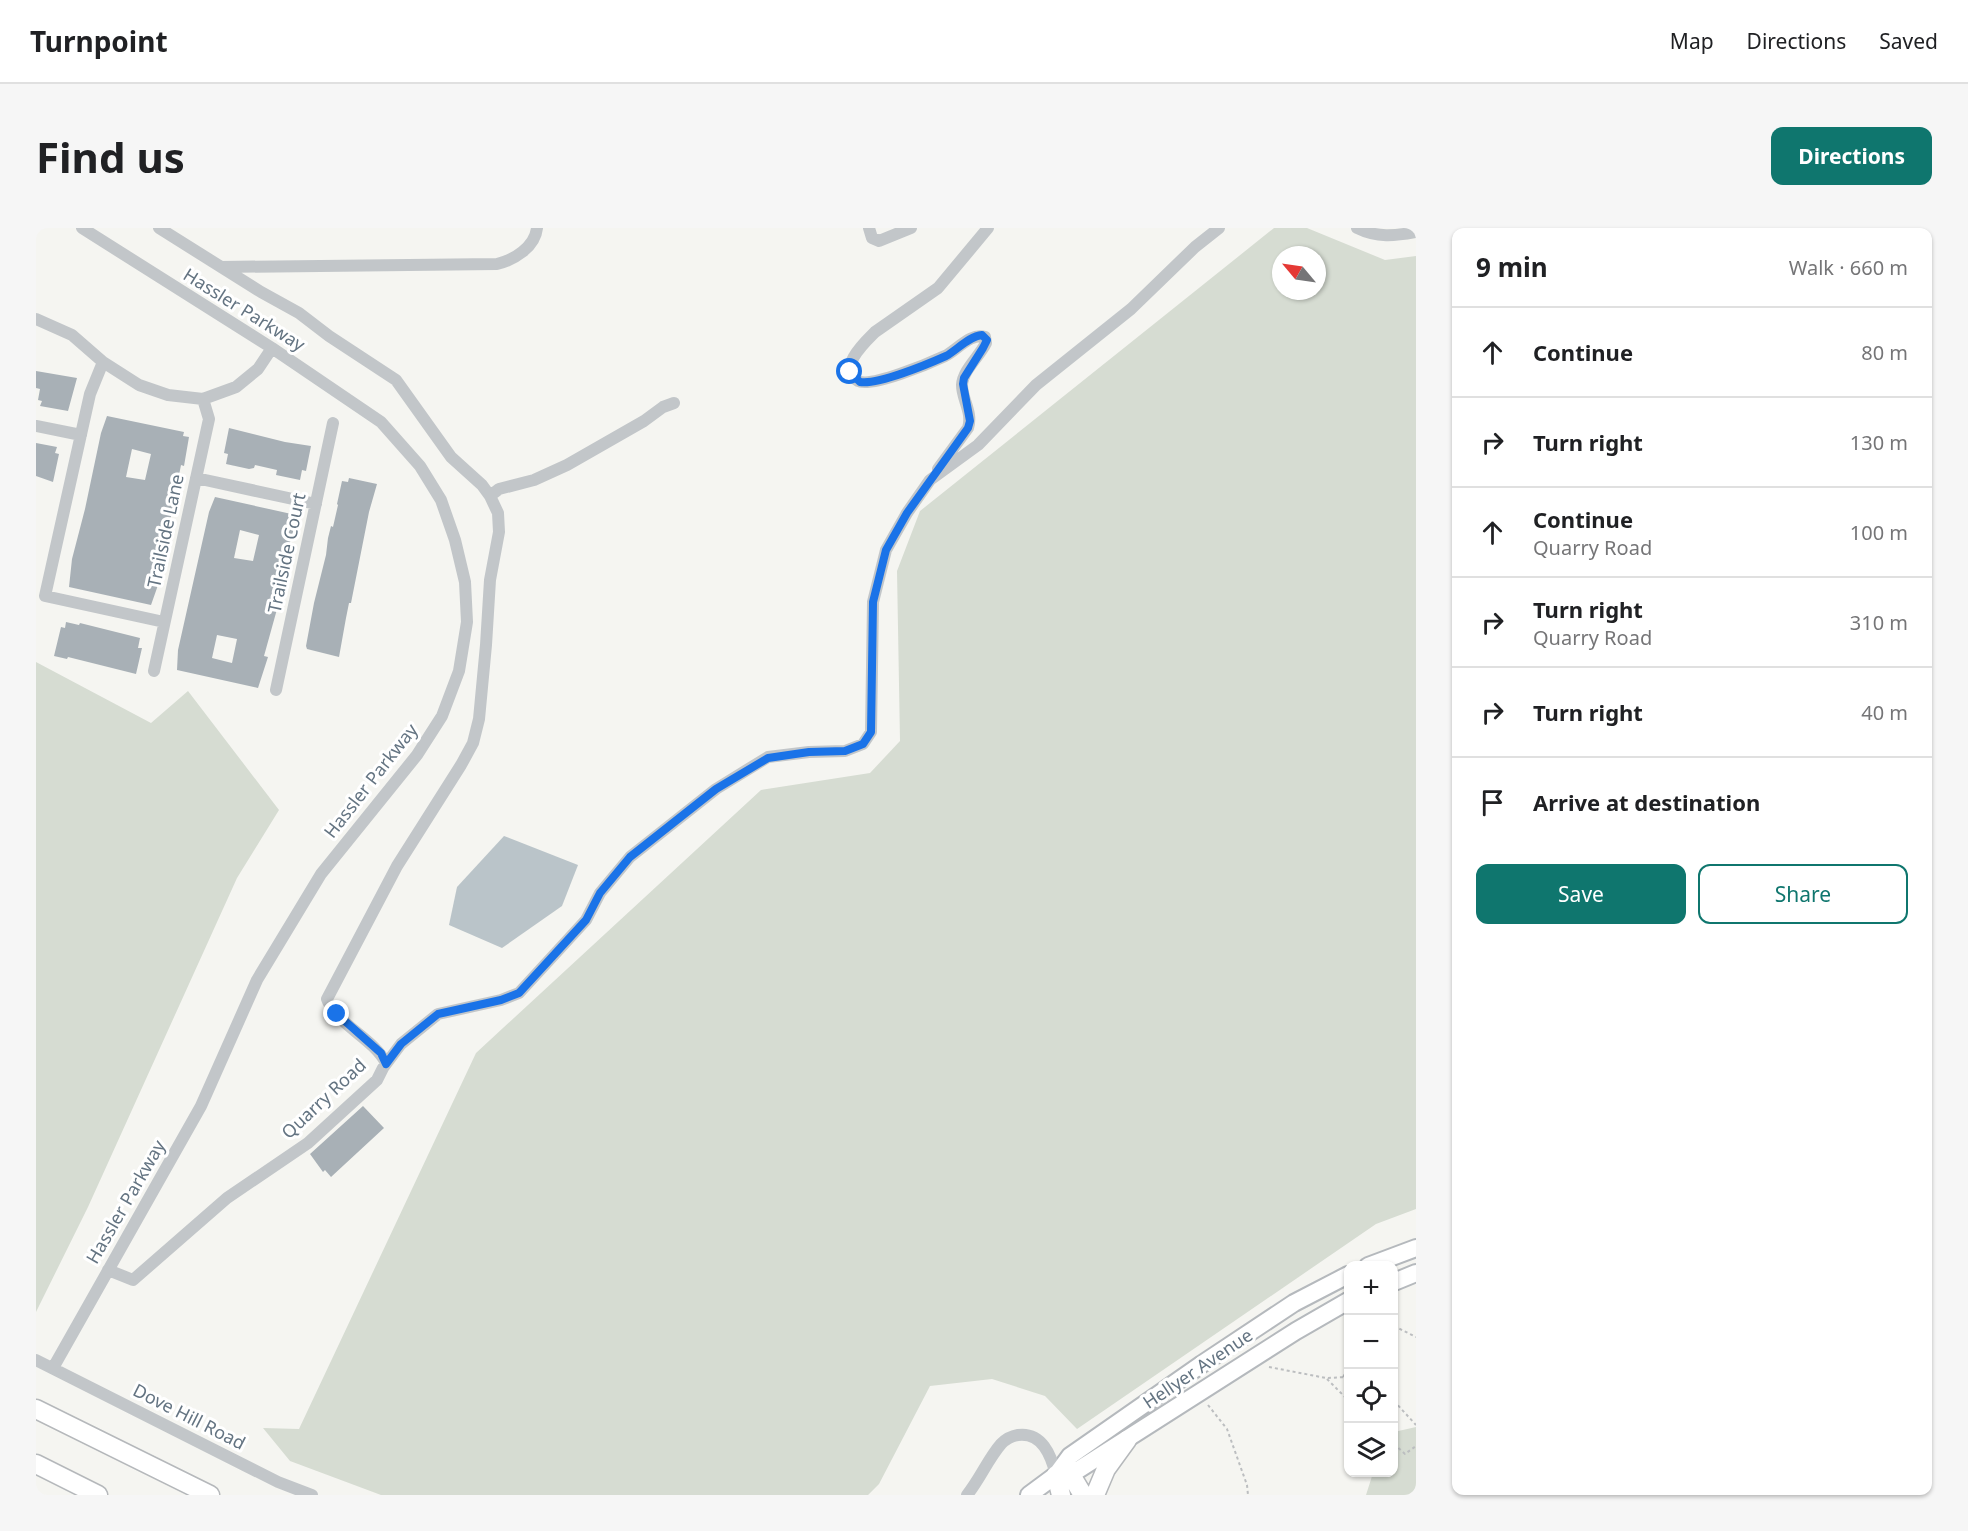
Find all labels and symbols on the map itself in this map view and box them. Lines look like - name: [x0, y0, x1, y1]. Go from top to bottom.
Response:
- north arrow: [1272, 246, 1326, 300]
- street label: Hassler Parkway: [179, 262, 311, 357]
- route start: [836, 358, 862, 384]
- street label: Trailside Lane: [141, 472, 189, 590]
- street label: Trailside Court: [262, 490, 311, 615]
- street label: Hassler Parkway: [318, 718, 423, 843]
- route end: [323, 1000, 349, 1026]
- street label: Quarry Road: [276, 1053, 371, 1144]
- street label: Hassler Parkway: [80, 1135, 171, 1268]
- street label: Hellyer Avenue: [1138, 1323, 1257, 1414]
- street label: Dove Hill Road: [129, 1378, 250, 1455]

